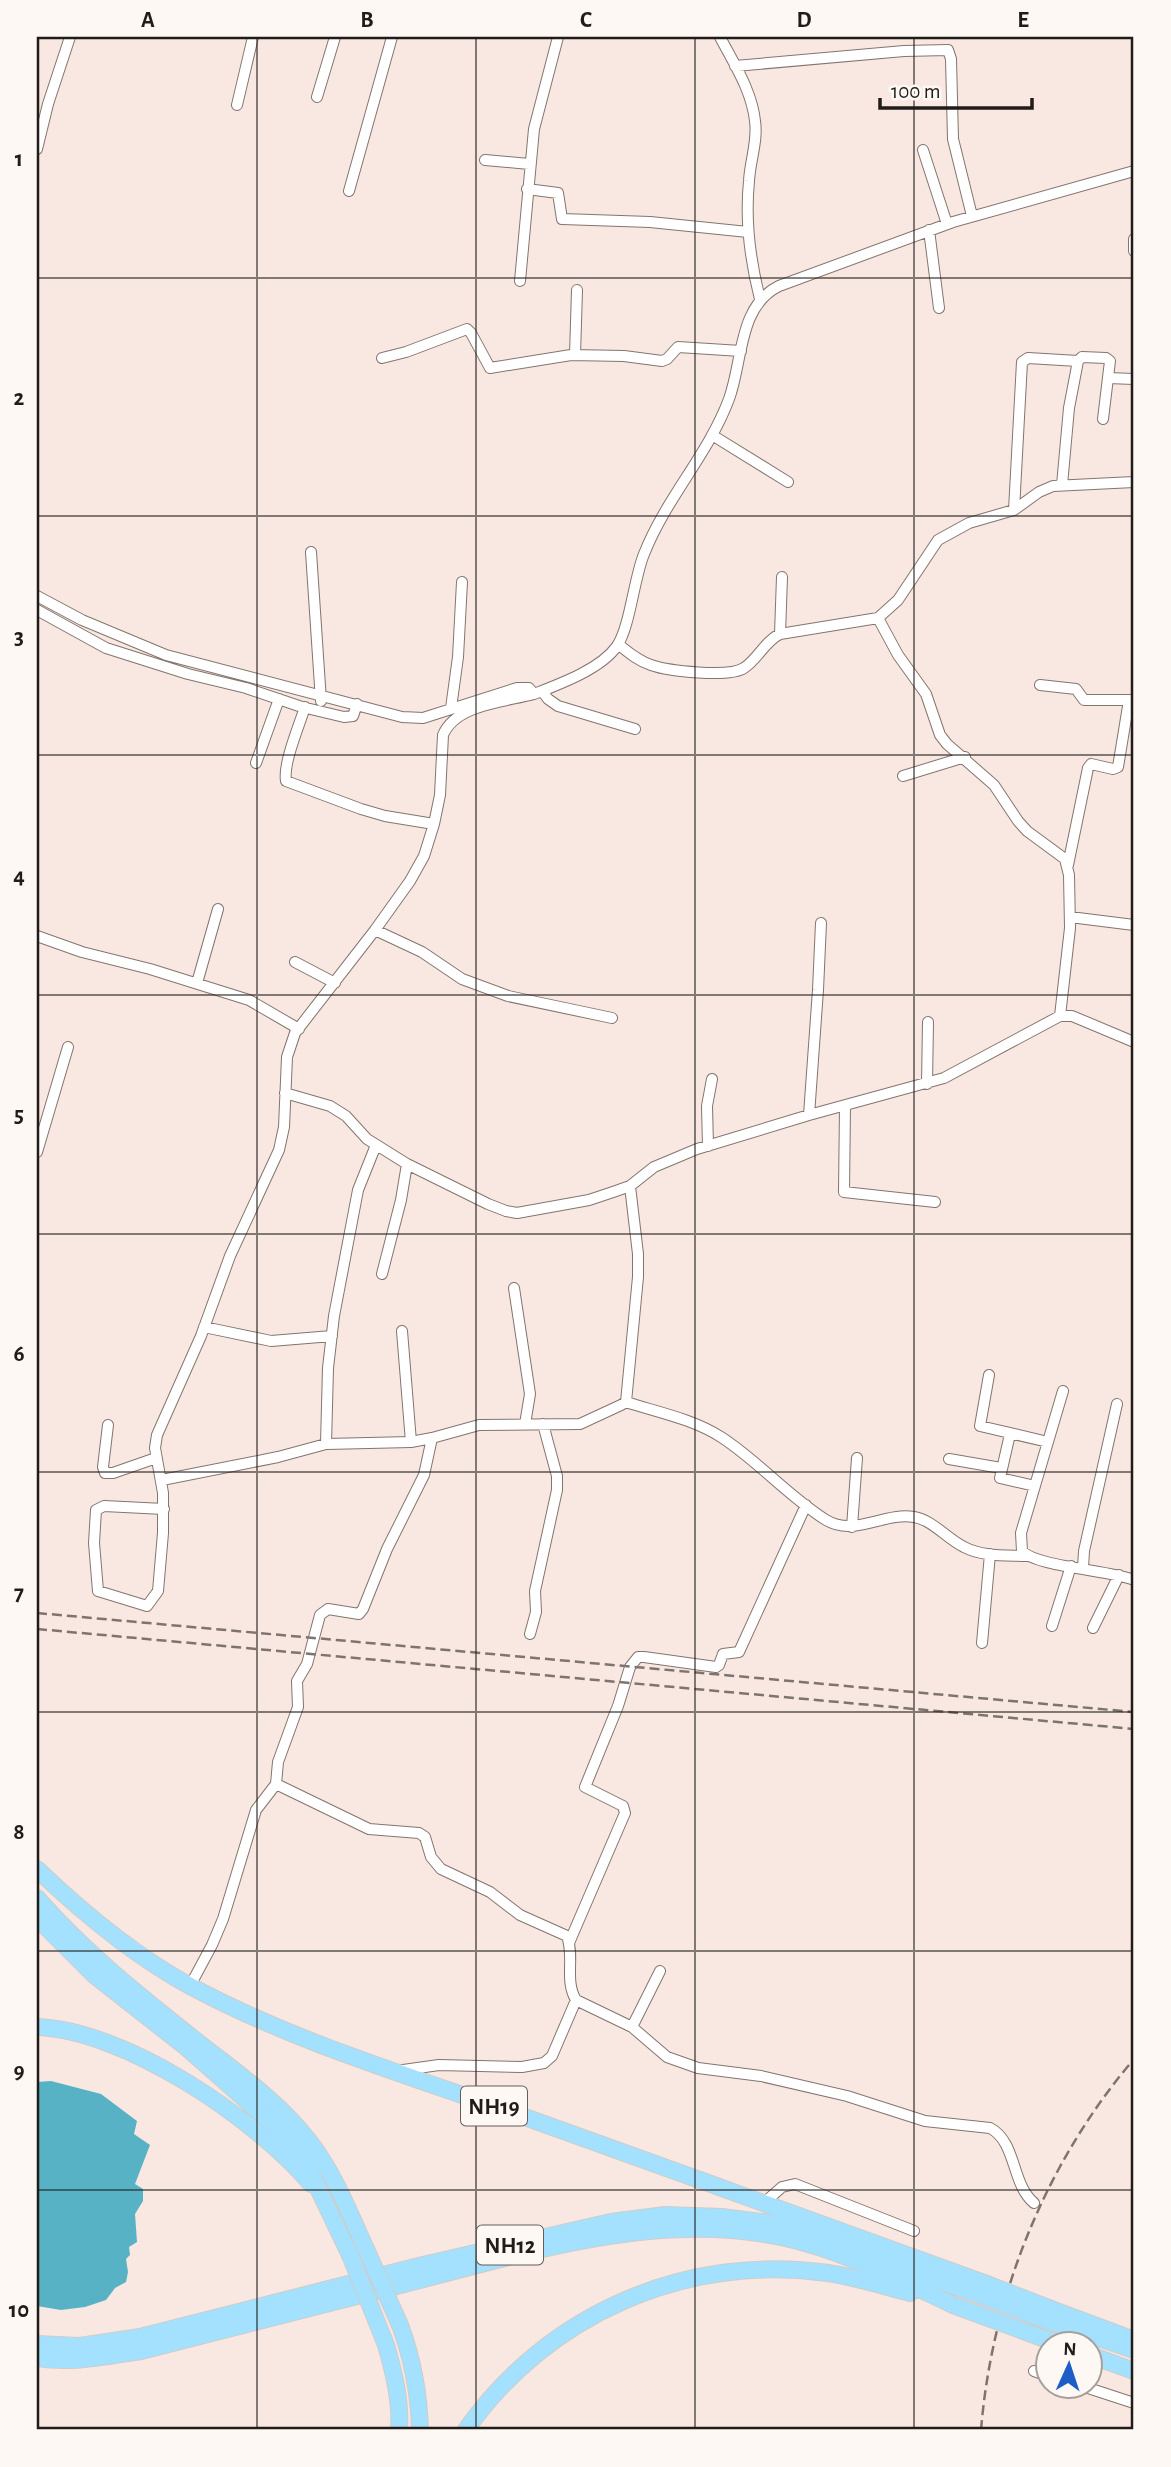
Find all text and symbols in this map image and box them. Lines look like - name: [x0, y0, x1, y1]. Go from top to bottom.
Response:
- text: A: [141, 9, 155, 32]
- text: B: [360, 9, 374, 32]
- text: C: [580, 9, 592, 32]
- text: D: [796, 9, 812, 32]
- text: E: [1017, 9, 1029, 32]
- scale bar: [880, 66, 1033, 110]
- text: 100 m: [891, 81, 941, 102]
- text: 1: [15, 148, 23, 171]
- text: 2: [14, 387, 25, 410]
- text: 3: [14, 626, 24, 649]
- text: 4: [13, 865, 25, 888]
- text: 5: [14, 1104, 24, 1127]
- text: 6: [13, 1343, 25, 1366]
- text: 7: [14, 1582, 24, 1605]
- text: 8: [13, 1821, 25, 1844]
- text: 9: [13, 2060, 25, 2083]
- road number: NH19: [461, 2086, 527, 2126]
- road number: NH12: [477, 2226, 543, 2264]
- text: 10: [9, 2299, 29, 2322]
- north arrow: [1034, 2330, 1104, 2400]
- text: N: [1063, 2340, 1077, 2359]

